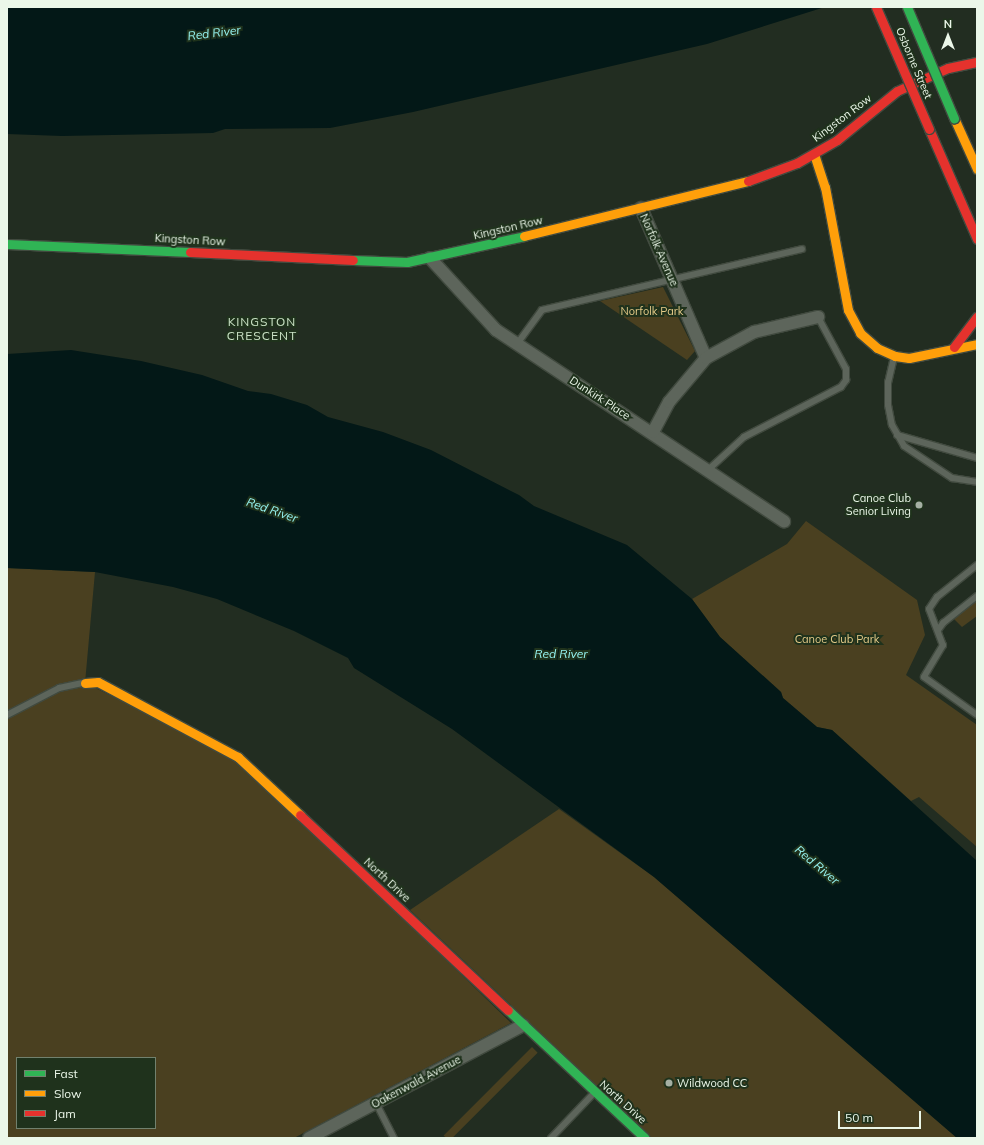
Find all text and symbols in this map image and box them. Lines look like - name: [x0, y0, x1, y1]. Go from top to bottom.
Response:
- north arrow: [928, 16, 968, 56]
- text: N: [944, 17, 952, 31]
- water label: Red River: [187, 23, 241, 43]
- street label: Osborne Street: [893, 25, 935, 101]
- street label: Kingston Row: [810, 91, 874, 145]
- street label: Norfolk Avenue: [637, 212, 681, 288]
- street label: Kingston Row: [472, 214, 544, 242]
- street label: Kingston Row: [154, 232, 226, 248]
- park label: Norfolk Park: [621, 304, 683, 318]
- district label: KINGSTON CRESCENT: [227, 315, 297, 343]
- street label: Dunkirk Place: [567, 374, 633, 422]
- place label: Canoe Club Senior Living: [846, 492, 911, 518]
- water label: Red River: [244, 495, 300, 525]
- marker: Canoe Club Senior Living: [914, 500, 924, 510]
- park label: Canoe Club Park: [795, 632, 879, 646]
- water label: Red River: [534, 647, 588, 661]
- water label: Red River: [792, 842, 842, 888]
- street label: North Drive: [361, 855, 413, 905]
- street label: Oakenwald Avenue: [369, 1053, 463, 1111]
- legend: [16, 1057, 156, 1129]
- text: Fast: [54, 1066, 78, 1081]
- place label: Wildwood CC: [677, 1076, 747, 1090]
- street label: North Drive: [597, 1078, 649, 1126]
- marker: Wildwood CC: [664, 1078, 674, 1088]
- text: Slow: [54, 1086, 82, 1101]
- scale bar: [840, 1103, 923, 1129]
- text: Jam: [54, 1106, 76, 1121]
- text: 50 m: [845, 1110, 873, 1125]

